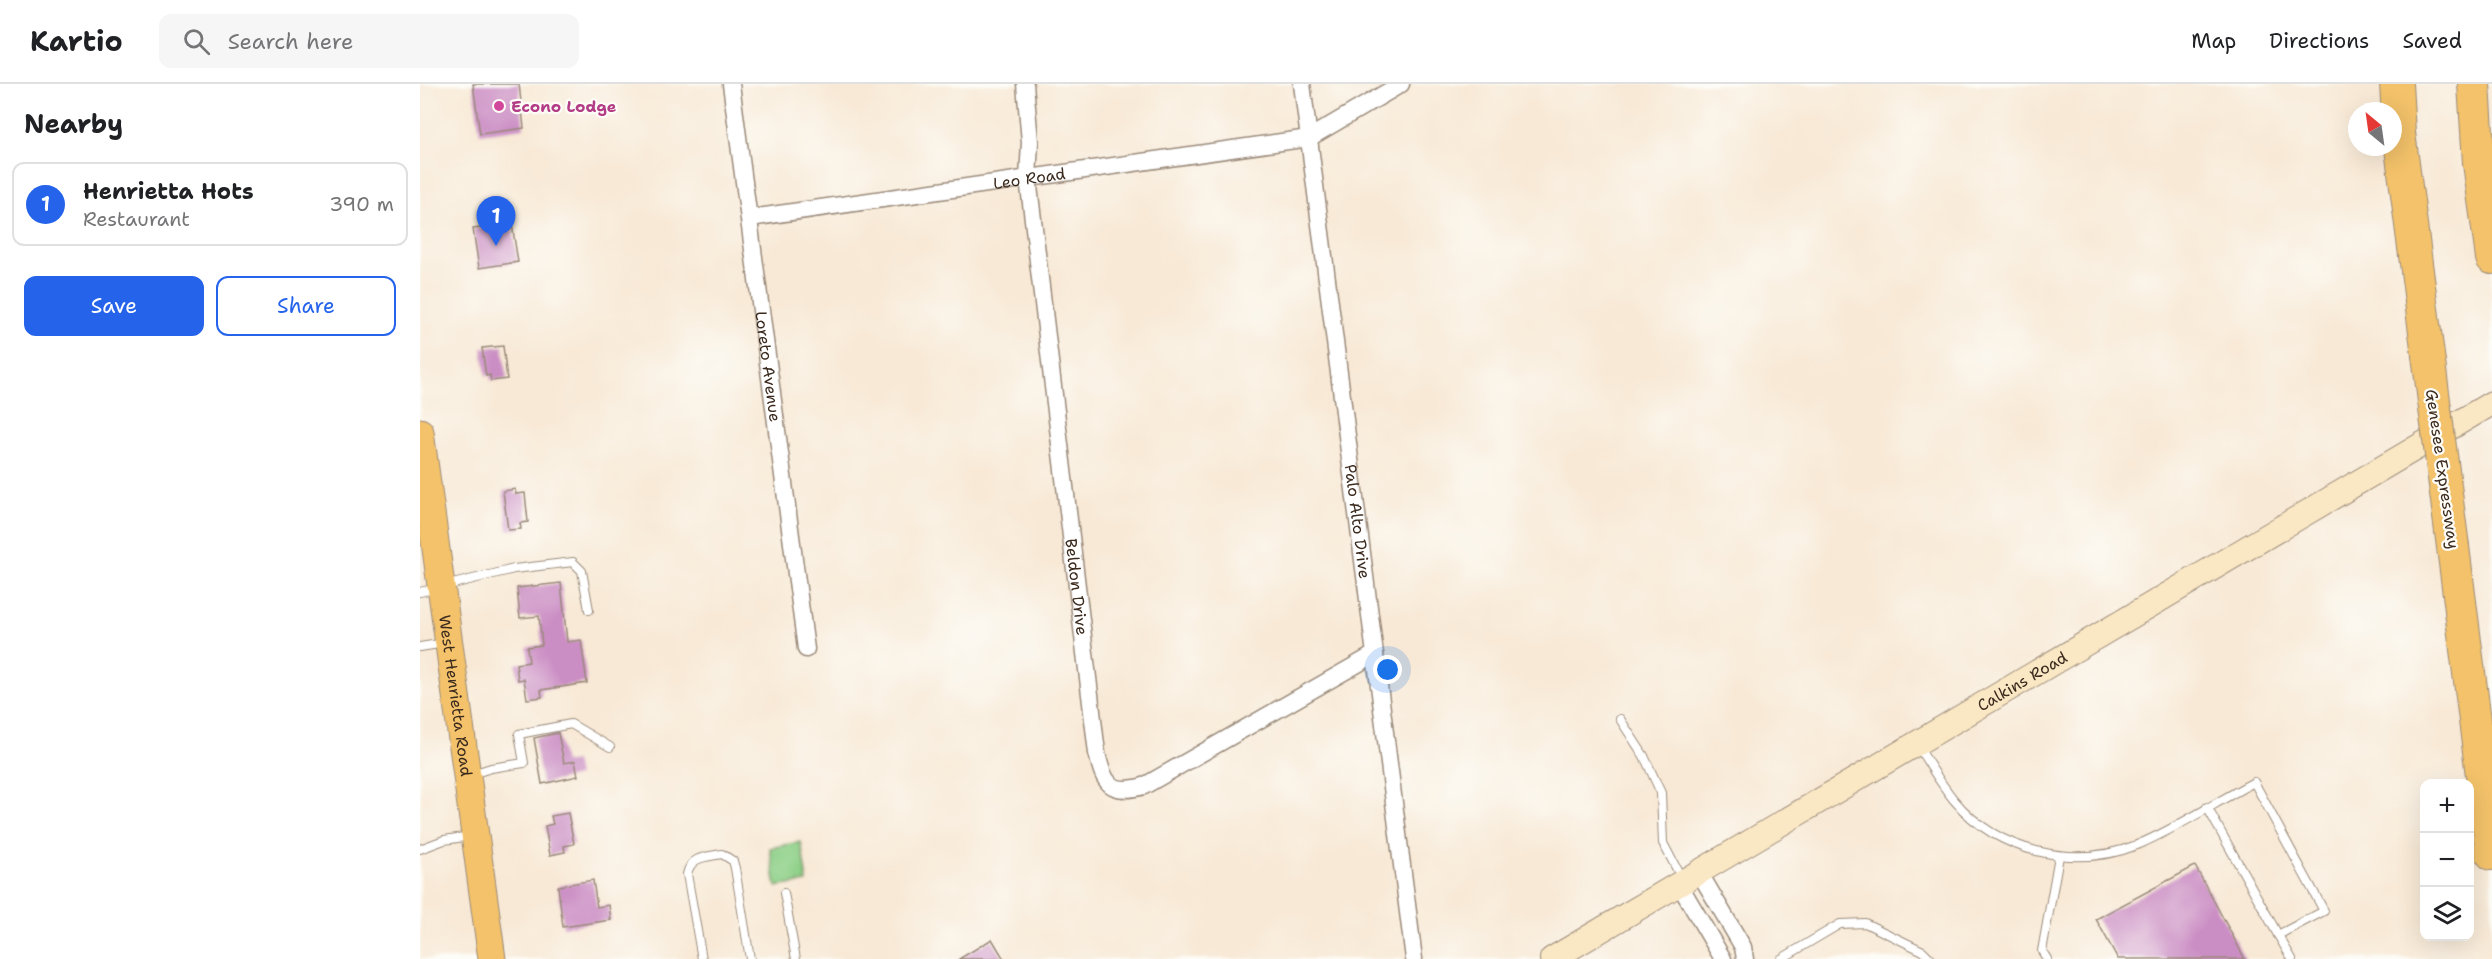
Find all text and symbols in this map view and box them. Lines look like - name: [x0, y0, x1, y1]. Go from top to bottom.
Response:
- search box: [159, 14, 579, 68]
- text: Kartio: [30, 22, 123, 60]
- icon: search: [180, 25, 213, 58]
- text: Search here: [228, 27, 353, 56]
- text: Map: [2191, 27, 2236, 55]
- text: Directions: [2269, 27, 2369, 55]
- text: Saved: [2402, 27, 2462, 55]
- place label: Econo Lodge: [511, 96, 617, 117]
- marker: Econo Lodge: [492, 99, 506, 113]
- north arrow: [2348, 102, 2402, 156]
- text: Nearby: [24, 106, 123, 141]
- street label: Leo Road: [992, 163, 1067, 194]
- text: Henrietta Hots: [83, 177, 254, 206]
- text: 1: [41, 191, 50, 217]
- text: 390 m: [329, 191, 394, 217]
- pin: 1: [476, 196, 516, 246]
- text: Restaurant: [83, 206, 190, 232]
- button: Save: [24, 276, 204, 336]
- button: Share: [216, 276, 396, 336]
- street label: Loreto Avenue: [750, 310, 786, 423]
- street label: Genesee Expressway: [2421, 388, 2464, 550]
- street label: Palo Alto Drive: [1340, 463, 1375, 580]
- street label: Beldon Drive: [1060, 537, 1093, 636]
- street label: West Henrietta Road: [434, 614, 477, 778]
- street label: Calkins Road: [1973, 647, 2071, 716]
- your location: [1373, 655, 1402, 684]
- map controls: [2420, 779, 2474, 941]
- button: +: [2420, 779, 2474, 833]
- button: −: [2420, 833, 2474, 887]
- button: layers: [2420, 887, 2474, 941]

